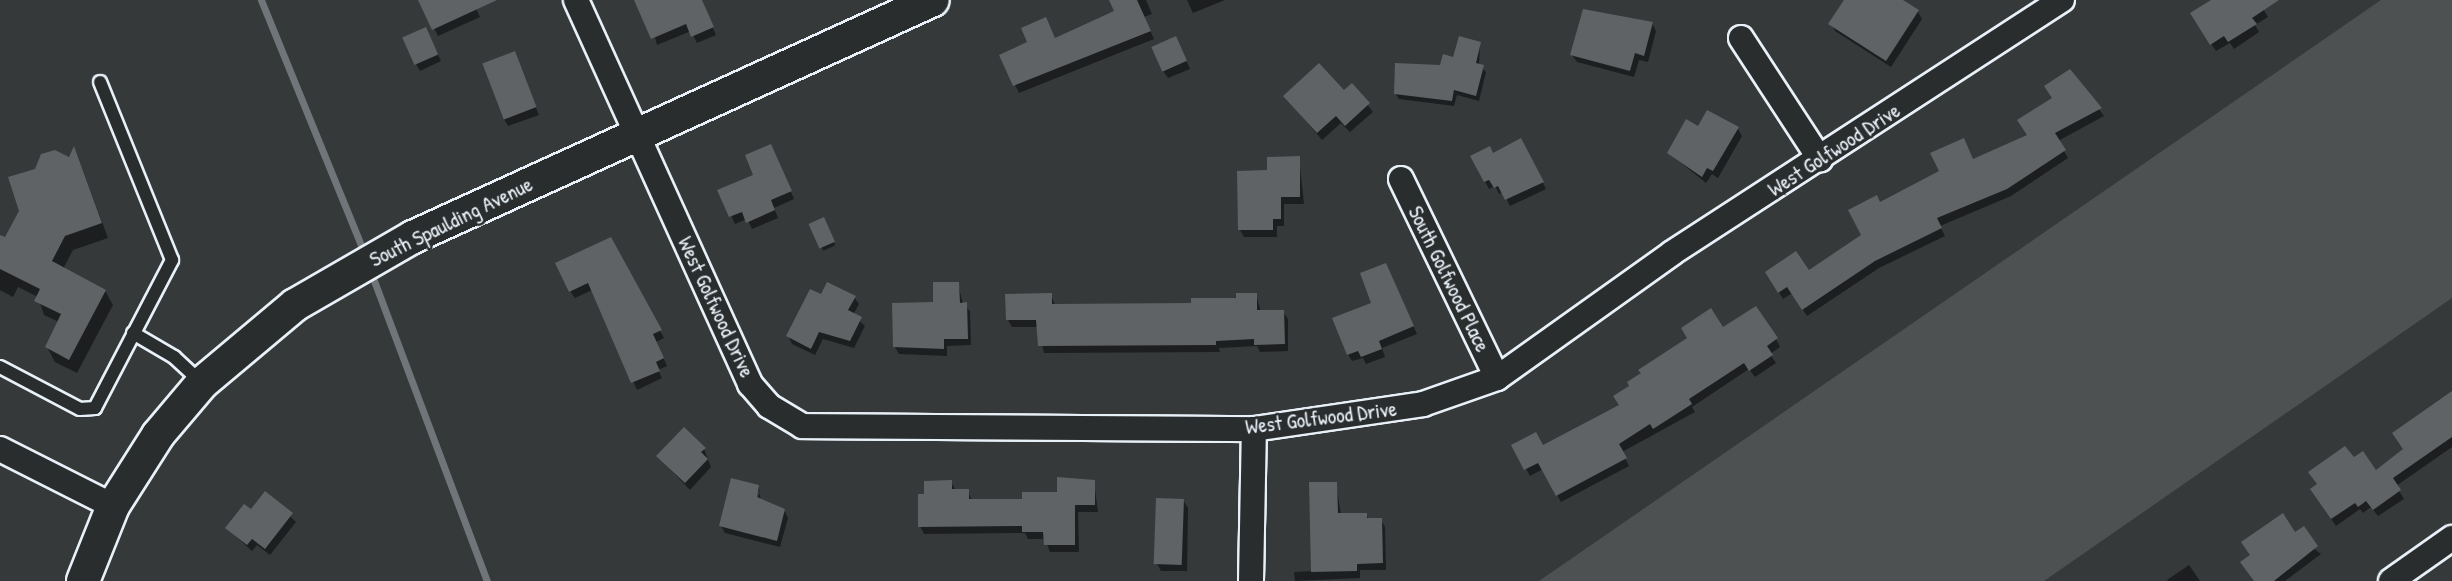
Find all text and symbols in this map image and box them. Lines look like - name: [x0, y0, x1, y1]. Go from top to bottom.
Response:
- street label: West Golfwood Drive: [1763, 98, 1905, 202]
- street label: South Spaulding Avenue: [365, 172, 537, 272]
- street label: South Golfwood Place: [1403, 202, 1495, 356]
- street label: West Golfwood Drive: [672, 233, 760, 381]
- street label: West Golfwood Drive: [1244, 396, 1398, 440]

